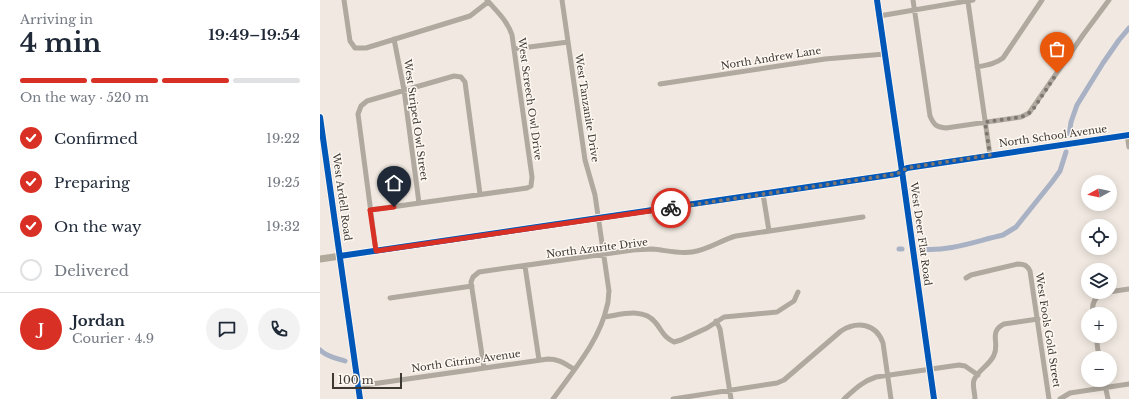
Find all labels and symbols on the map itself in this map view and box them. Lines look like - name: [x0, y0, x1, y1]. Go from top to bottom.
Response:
- pin: [1040, 32, 1074, 73]
- street label: West Screech Owl Drive: [515, 36, 545, 161]
- street label: North Andrew Lane: [720, 44, 822, 72]
- street label: West Tanzanite Drive: [572, 52, 602, 163]
- street label: West Striped Owl Street: [401, 57, 431, 182]
- street label: North School Avenue: [998, 122, 1108, 150]
- street label: West Ardell Road: [329, 151, 355, 242]
- pin: [377, 166, 411, 207]
- north arrow: [1081, 175, 1117, 211]
- street label: West Deer Flat Road: [907, 180, 935, 287]
- courier: [651, 188, 691, 228]
- street label: North Azurite Drive: [545, 235, 649, 261]
- street label: West Fools Gold Street: [1032, 271, 1064, 389]
- street label: North Citrine Avenue: [411, 347, 522, 375]
- scale bar: [332, 371, 402, 390]

